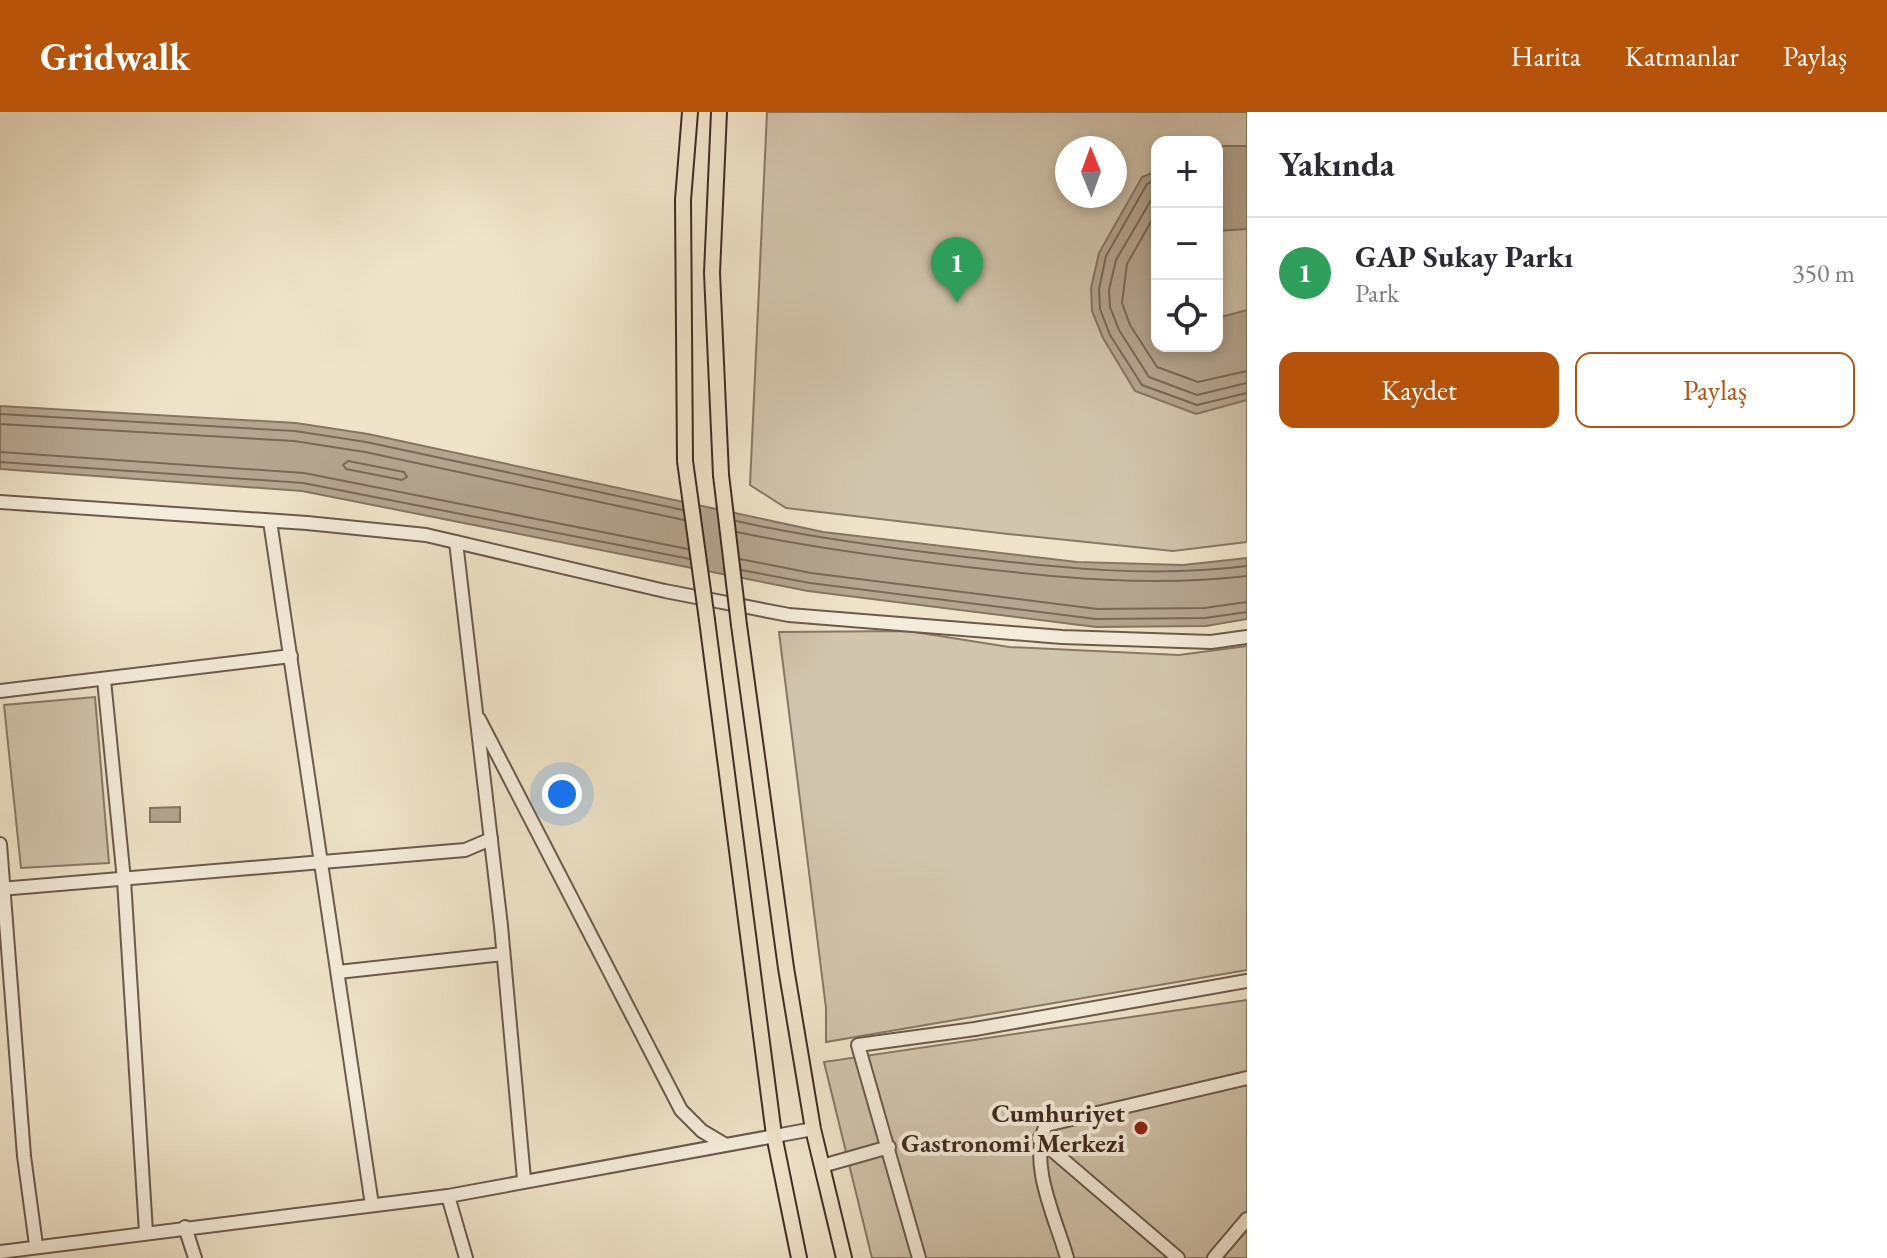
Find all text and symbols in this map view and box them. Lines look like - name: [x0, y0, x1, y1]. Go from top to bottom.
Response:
- text: Gridwalk: [40, 32, 190, 81]
- text: Harita: [1511, 38, 1581, 74]
- text: Katmanlar: [1625, 38, 1739, 74]
- text: Paylaş: [1783, 38, 1847, 74]
- north arrow: [1055, 136, 1127, 208]
- map controls: [1151, 136, 1223, 352]
- button: +: [1151, 136, 1223, 208]
- text: Yakında: [1279, 142, 1395, 186]
- button: −: [1151, 208, 1223, 280]
- pin: 1: [931, 237, 983, 303]
- text: GAP Sukay Parkı: [1355, 237, 1573, 276]
- text: 1: [1298, 256, 1312, 290]
- text: 350 m: [1792, 256, 1855, 290]
- text: Park: [1355, 276, 1399, 310]
- button: locate: [1151, 280, 1223, 352]
- button: Kaydet: [1279, 352, 1559, 428]
- button: Paylaş: [1575, 352, 1855, 428]
- your location: [542, 774, 582, 814]
- place label: Cumhuriyet Gastronomi Merkezi: [901, 1096, 1125, 1160]
- marker: Cumhuriyet Gastronomi Merkezi: [1132, 1119, 1150, 1137]

